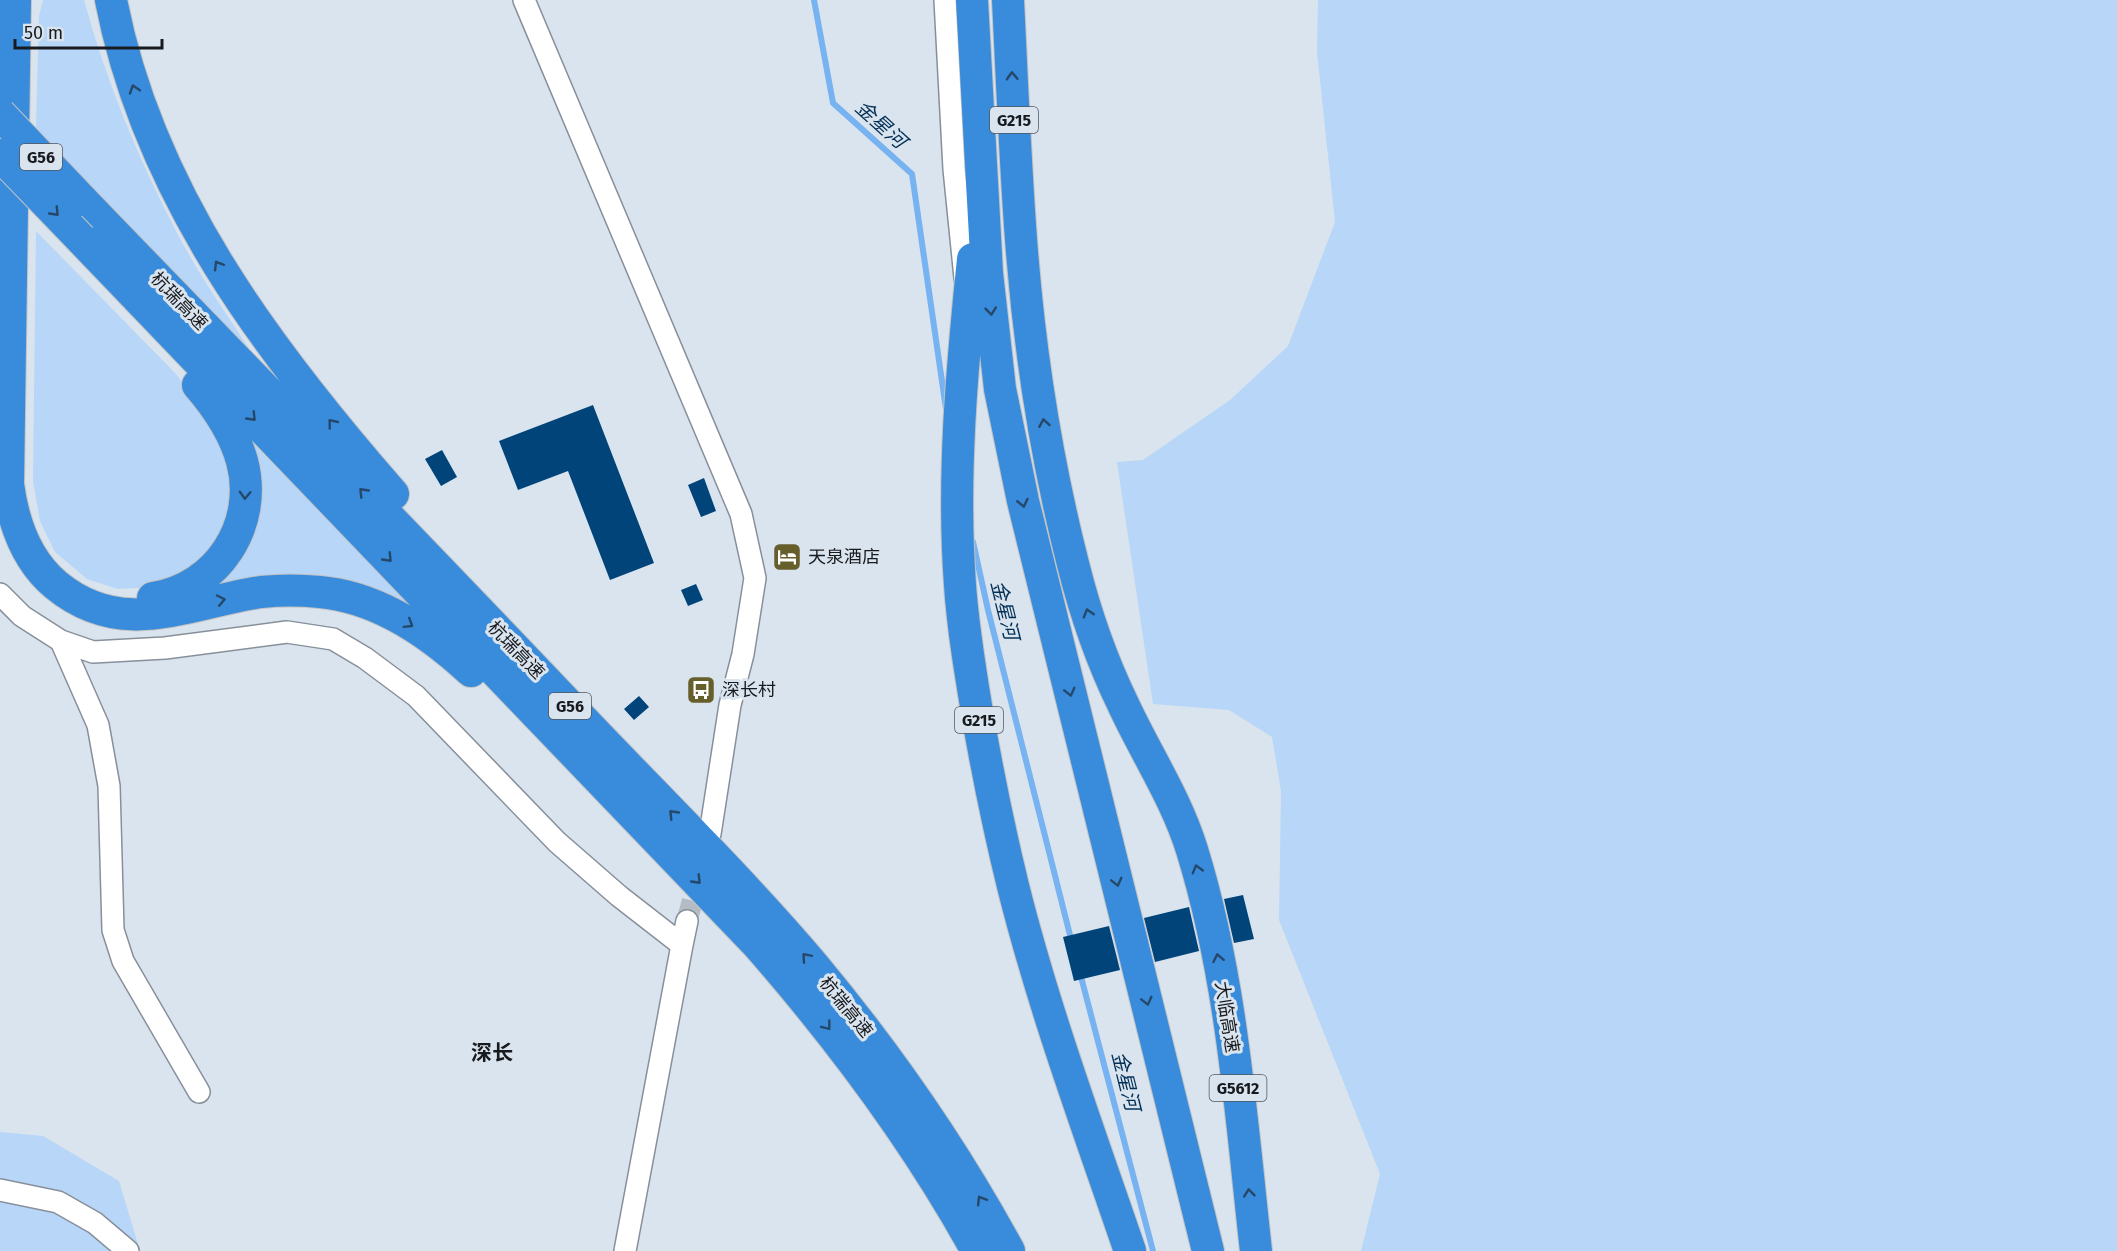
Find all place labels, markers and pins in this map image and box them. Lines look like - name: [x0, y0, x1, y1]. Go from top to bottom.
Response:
- hotel icon: 天泉酒店: [771, 541, 803, 573]
- place label: 天泉酒店: [808, 546, 880, 568]
- bus stop icon: 深长村: [685, 674, 717, 706]
- place label: 深长村: [722, 679, 776, 701]

